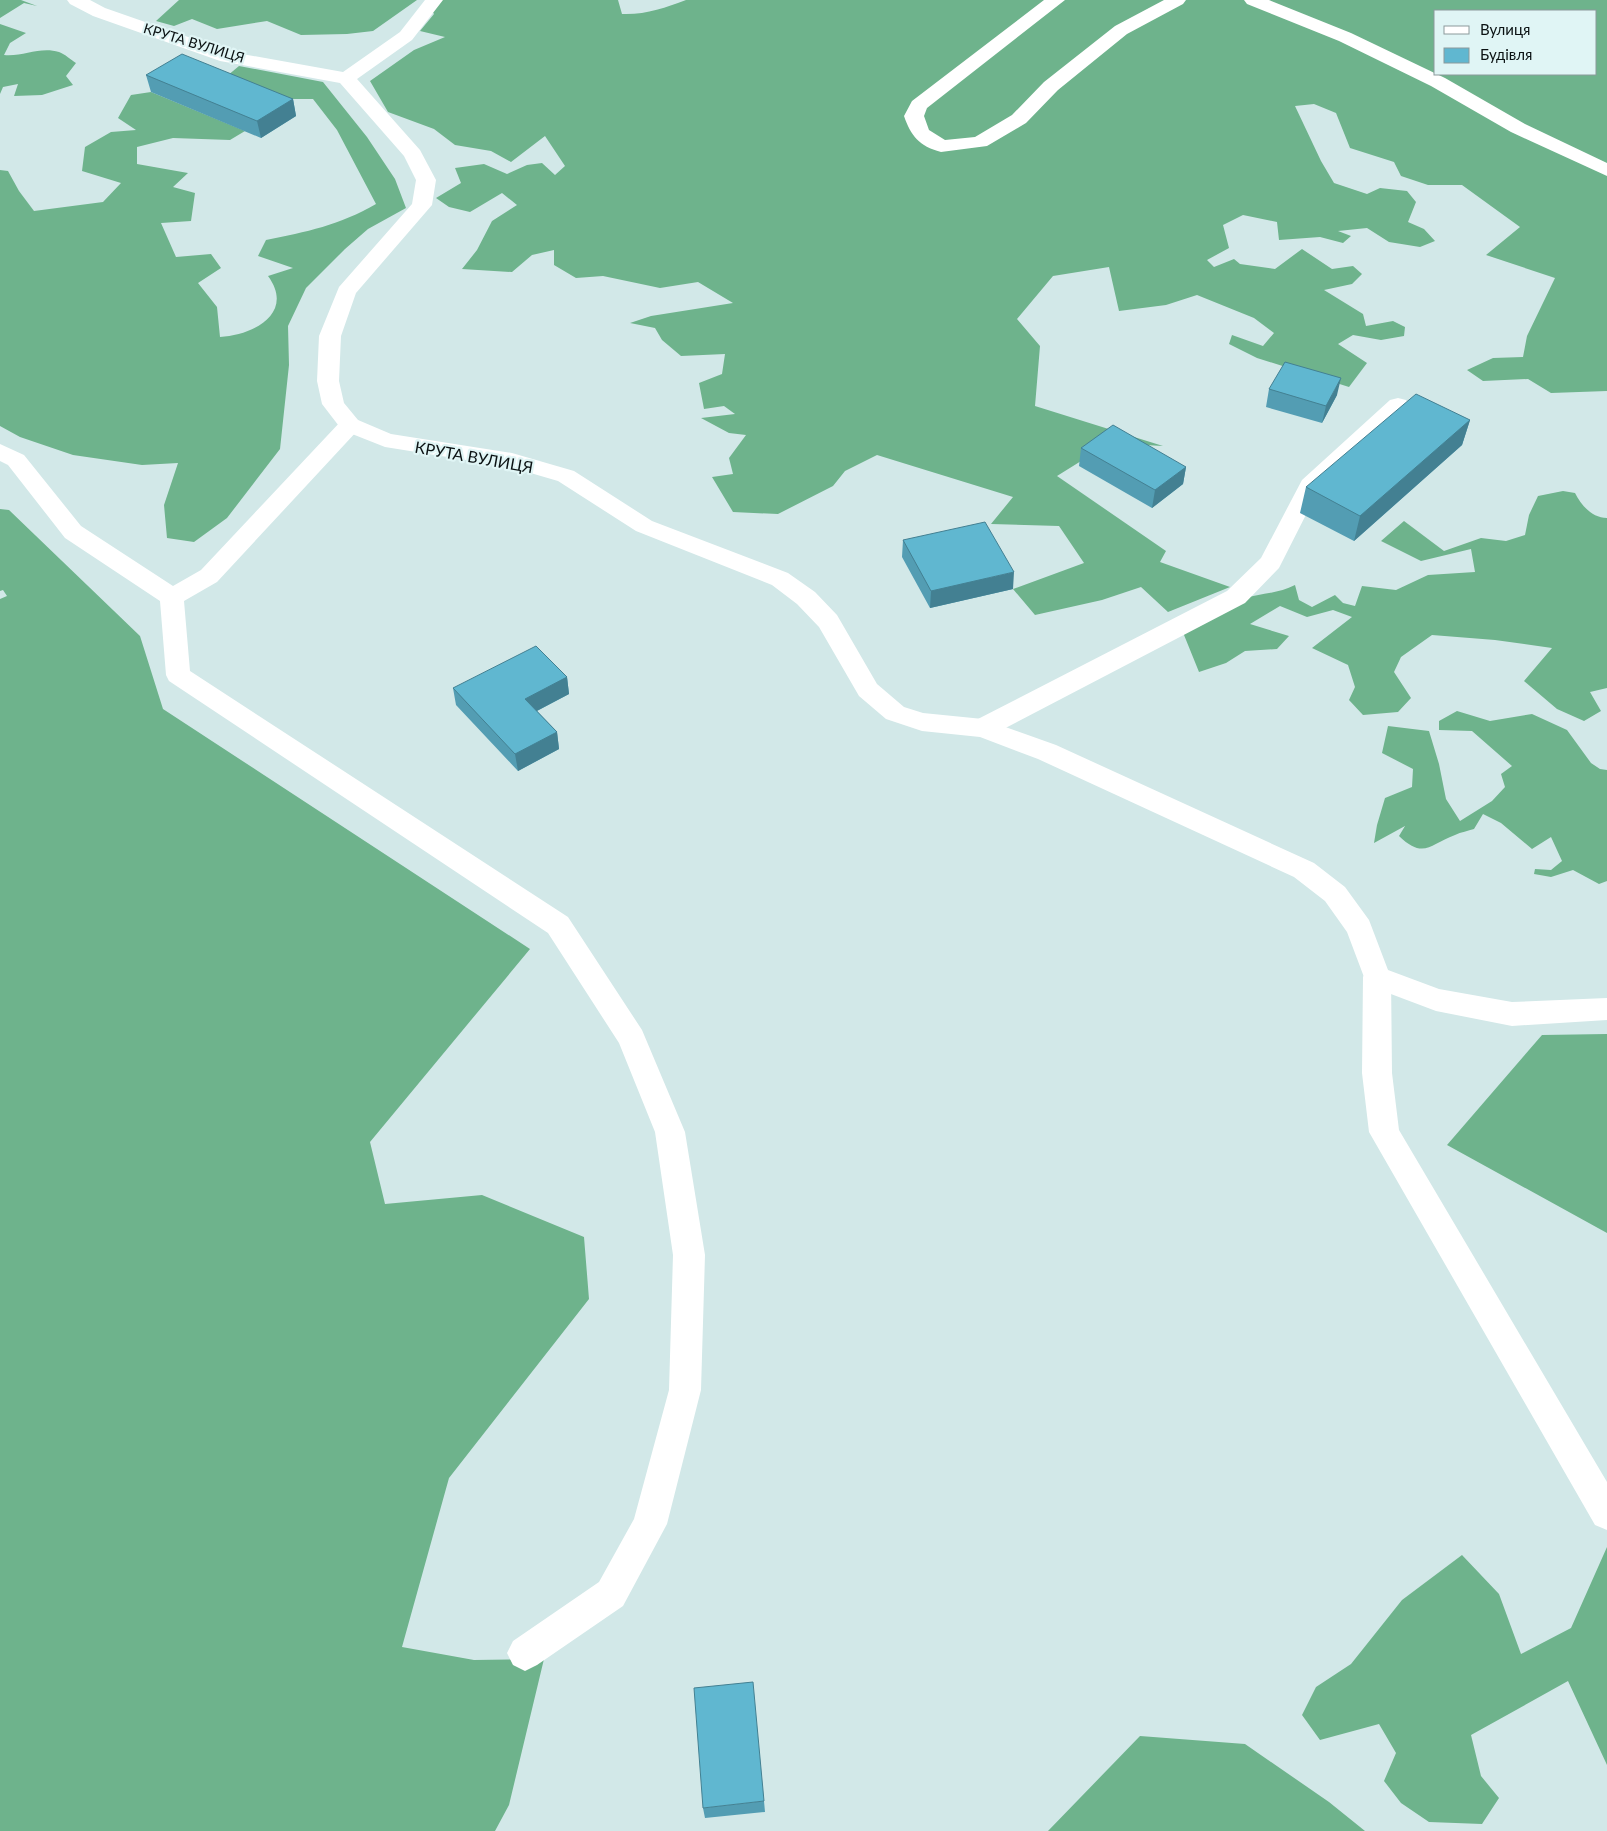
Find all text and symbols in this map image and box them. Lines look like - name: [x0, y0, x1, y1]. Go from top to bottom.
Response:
- legend: [1434, 10, 1597, 75]
- street label: КРУТА ВУЛИЦЯ: [142, 19, 247, 66]
- text: Вулиця: [1480, 20, 1530, 38]
- text: Будівля: [1480, 45, 1532, 63]
- street label: КРУТА ВУЛИЦЯ: [413, 437, 535, 476]

